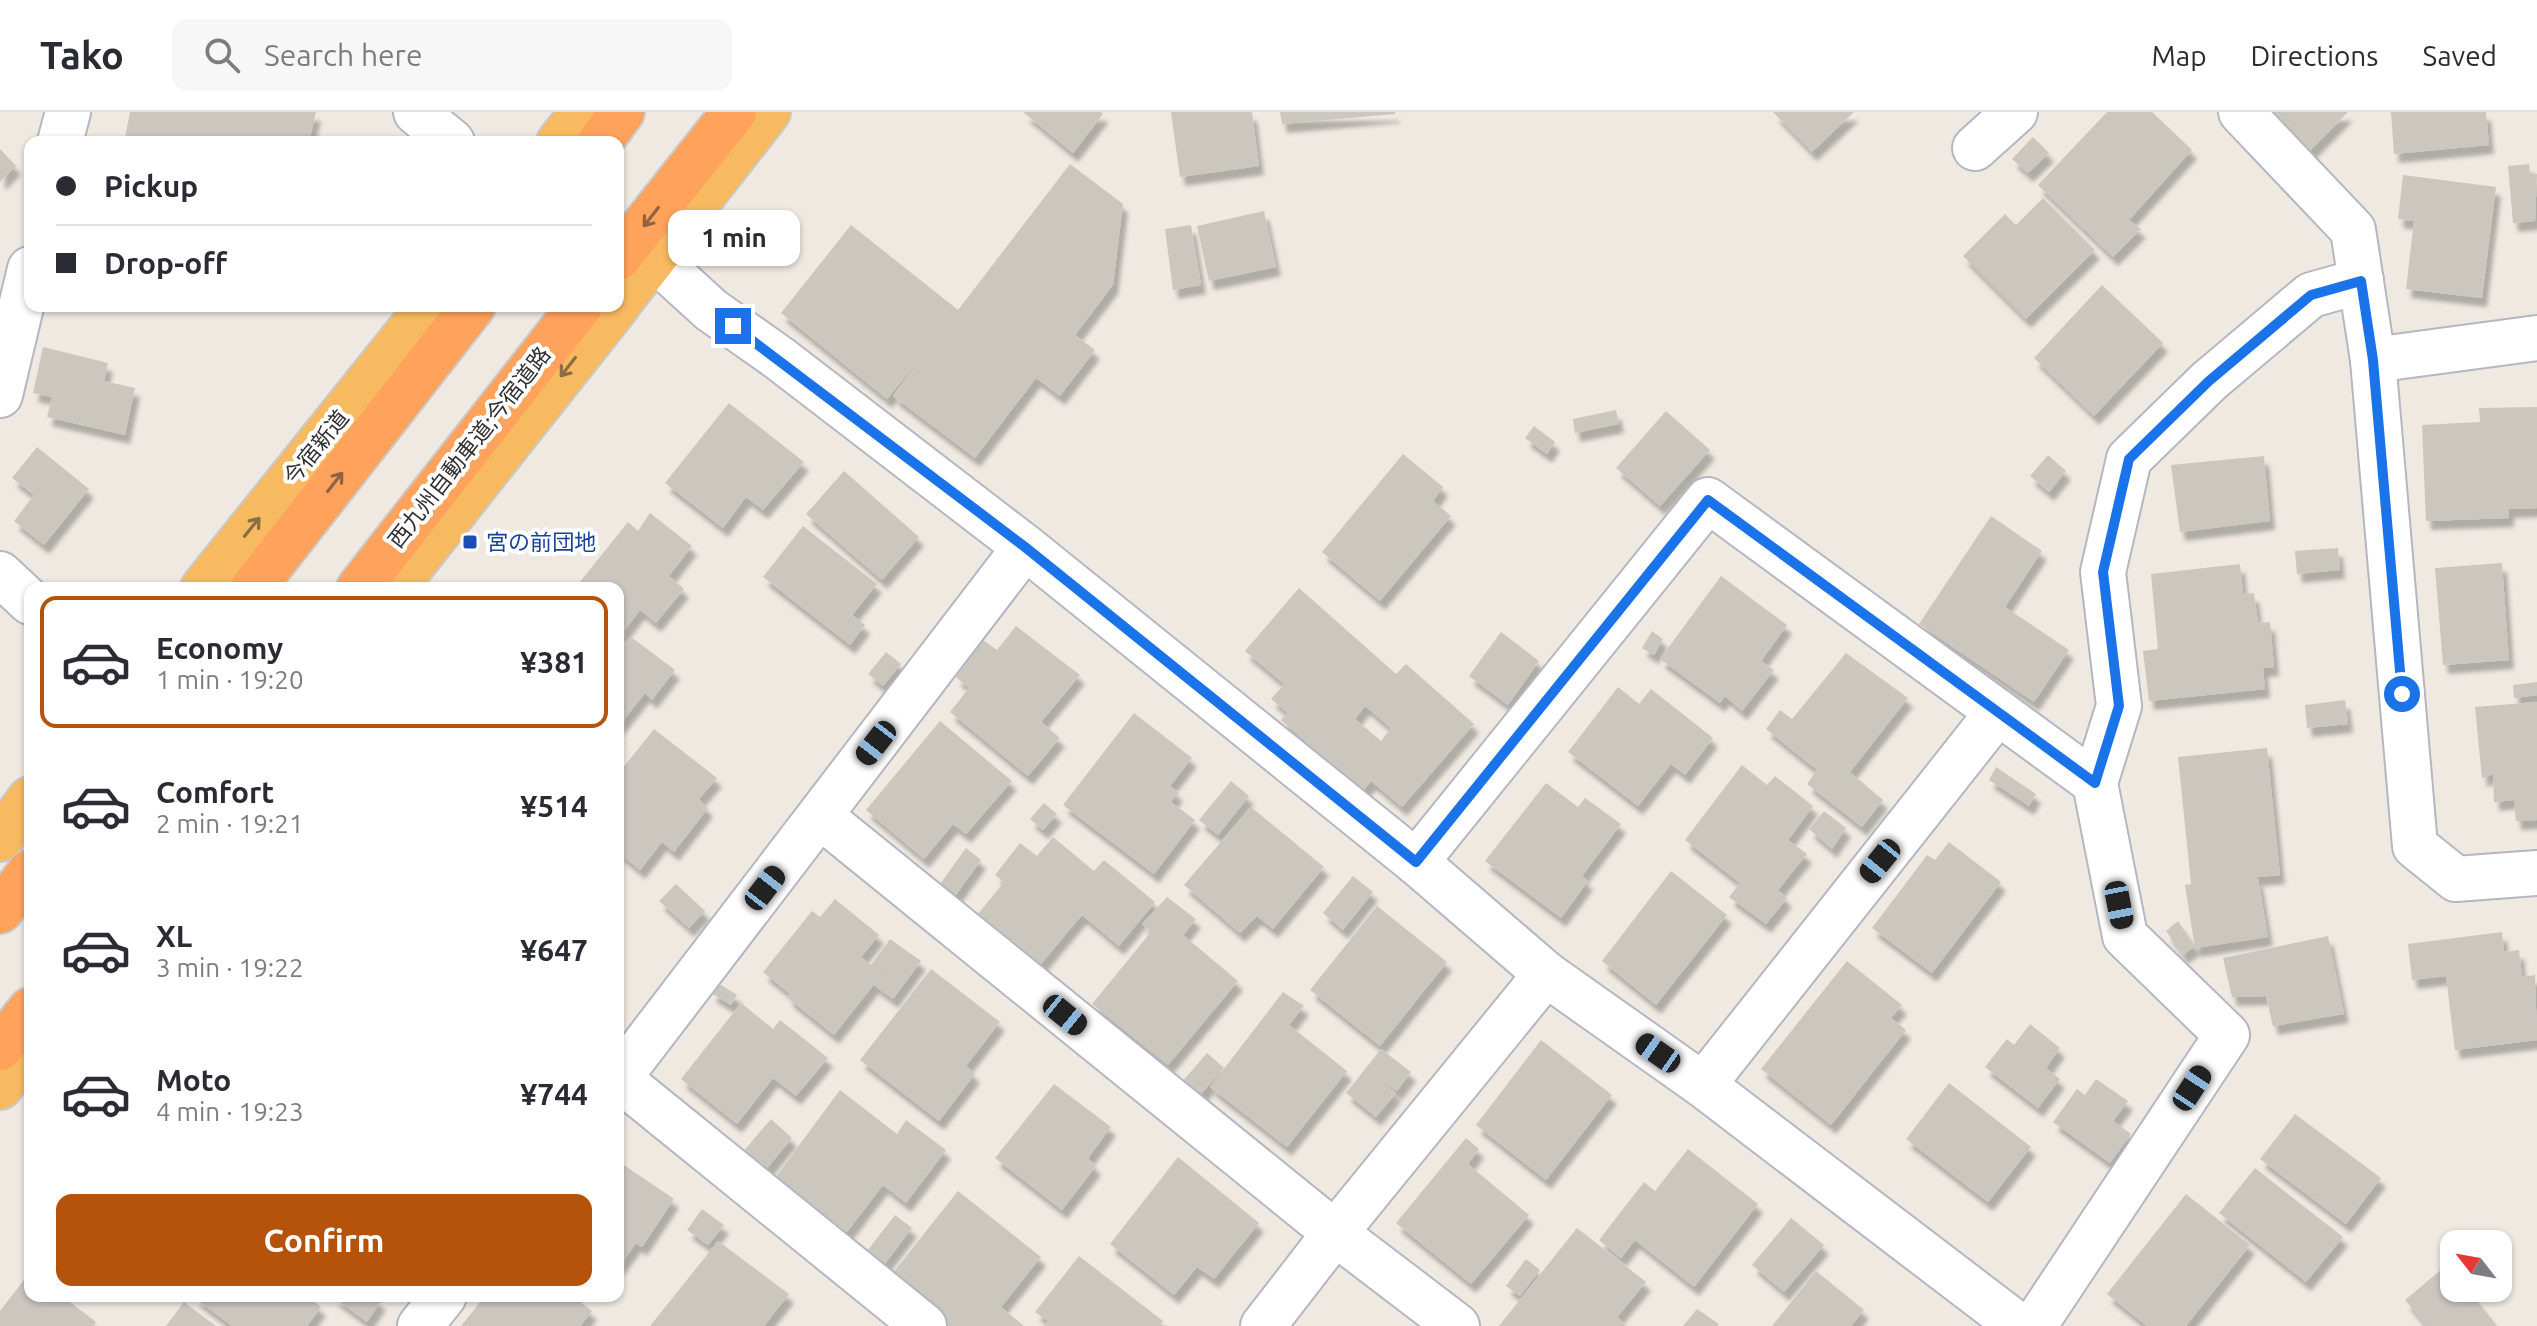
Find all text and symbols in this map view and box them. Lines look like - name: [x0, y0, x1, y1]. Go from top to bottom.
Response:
- search box: [172, 19, 732, 91]
- icon: search: [200, 33, 244, 77]
- text: Tako: [40, 34, 124, 76]
- text: Search here: [264, 38, 423, 72]
- text: Map: [2151, 40, 2207, 71]
- text: Directions: [2251, 40, 2378, 71]
- text: Saved: [2422, 40, 2497, 71]
- text: Pickup: [104, 169, 198, 203]
- one-way arrow: [642, 206, 659, 227]
- callout: 1 min: [667, 210, 799, 266]
- text: 1 min: [701, 223, 767, 252]
- text: Drop-off: [104, 246, 227, 280]
- route end: [715, 308, 751, 344]
- street label: 西九州自動車道;今宿道路: [383, 342, 555, 552]
- one-way arrow: [560, 356, 577, 377]
- street label: 今宿新道: [278, 405, 353, 489]
- one-way arrow: [327, 472, 344, 493]
- one-way arrow: [243, 517, 260, 538]
- place label: 宮の前団地: [486, 529, 596, 554]
- marker: 宮の前団地: [461, 533, 479, 551]
- icon: car: [60, 626, 132, 698]
- text: Economy: [156, 631, 283, 665]
- text: ¥381: [520, 645, 588, 679]
- text: 1 min · 19:20: [156, 665, 304, 694]
- route start: [2384, 676, 2420, 712]
- car: [852, 717, 900, 769]
- icon: car: [60, 770, 132, 842]
- text: Comfort: [156, 775, 274, 809]
- text: ¥514: [520, 789, 588, 823]
- text: 2 min · 19:21: [156, 809, 304, 838]
- car: [1856, 835, 1904, 887]
- car: [741, 862, 789, 914]
- car: [2103, 879, 2135, 931]
- icon: car: [60, 914, 132, 986]
- text: XL: [156, 919, 192, 953]
- text: ¥647: [520, 933, 588, 967]
- text: 3 min · 19:22: [156, 953, 304, 982]
- car: [1039, 991, 1091, 1039]
- car: [1631, 1029, 1685, 1077]
- icon: car: [60, 1058, 132, 1130]
- car: [2169, 1061, 2215, 1115]
- text: Moto: [156, 1063, 231, 1097]
- text: ¥744: [520, 1077, 588, 1111]
- text: 4 min · 19:23: [156, 1097, 304, 1126]
- button: Confirm: [56, 1194, 592, 1286]
- north arrow: [2440, 1230, 2512, 1302]
- map controls: [2440, 1230, 2512, 1302]

